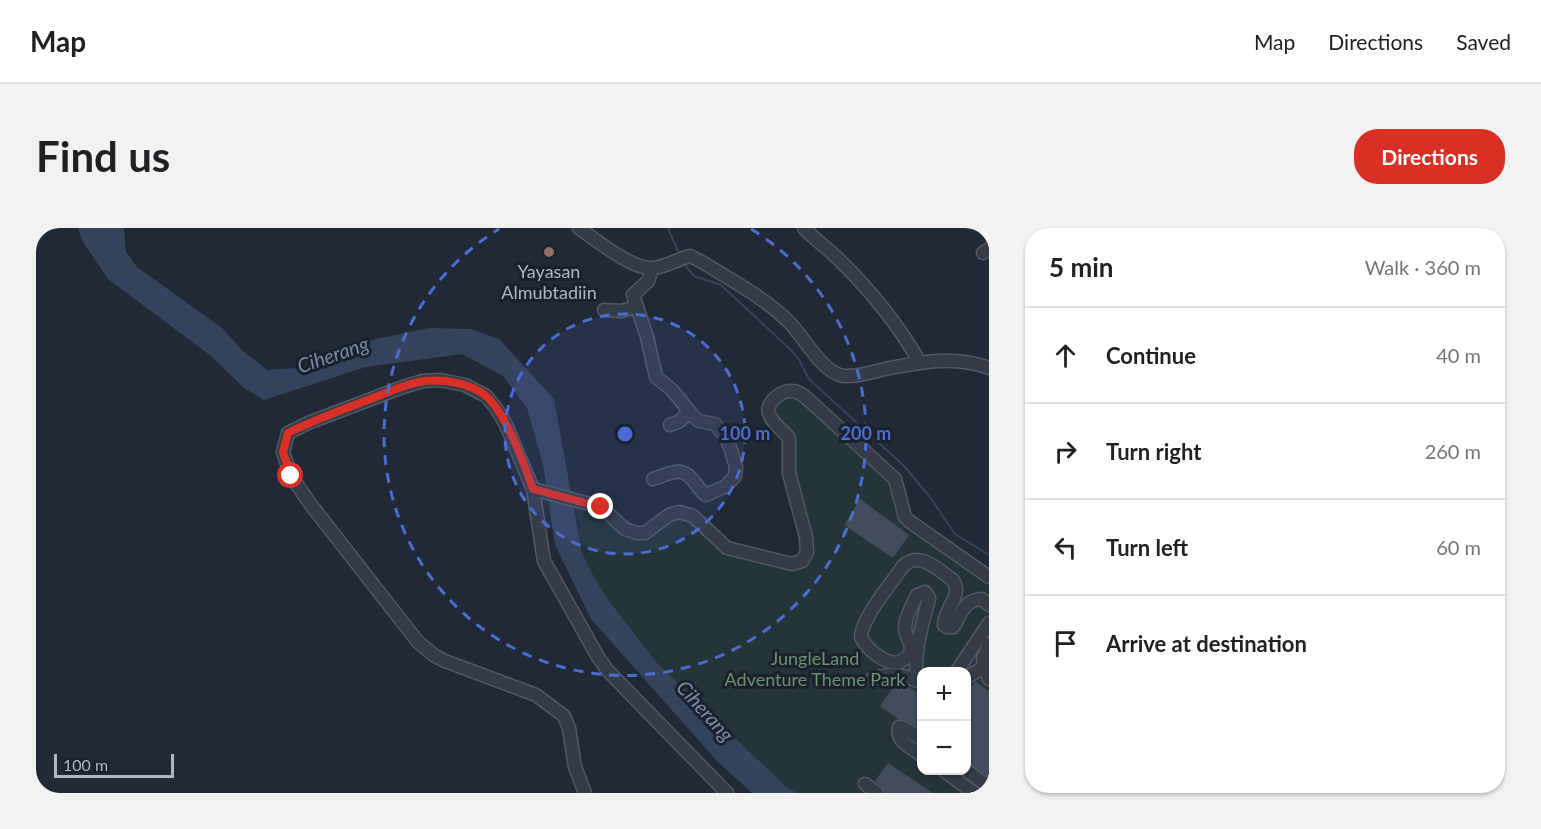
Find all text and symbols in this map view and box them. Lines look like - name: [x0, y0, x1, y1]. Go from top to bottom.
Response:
- text: Map: [30, 24, 86, 58]
- text: Map: [1254, 29, 1295, 54]
- text: Directions: [1328, 29, 1423, 54]
- text: Saved: [1456, 29, 1511, 54]
- button: Directions: [1354, 129, 1505, 184]
- text: Find us: [36, 131, 170, 181]
- marker: Yayasan Almubtadiin: [542, 245, 556, 259]
- text: 5 min: [1049, 251, 1113, 283]
- text: Walk · 360 m: [1365, 255, 1481, 279]
- place label: Yayasan Almubtadiin: [501, 260, 597, 303]
- water label: Ciherang: [294, 331, 372, 377]
- icon: ahead: [1049, 339, 1082, 372]
- text: Continue: [1106, 342, 1196, 369]
- text: 40 m: [1436, 343, 1481, 367]
- text: 100 m: [720, 422, 770, 444]
- text: 200 m: [841, 422, 891, 444]
- centre of rings: [615, 424, 635, 444]
- icon: right: [1049, 435, 1082, 468]
- text: Turn right: [1106, 438, 1201, 465]
- text: 260 m: [1425, 439, 1481, 463]
- route start: [277, 462, 303, 488]
- route end: [587, 493, 613, 519]
- icon: left: [1049, 531, 1082, 564]
- text: Turn left: [1106, 534, 1188, 561]
- text: 60 m: [1436, 535, 1481, 559]
- icon: arrive: [1049, 627, 1082, 660]
- text: Arrive at destination: [1106, 630, 1307, 657]
- park label: JungleLand Adventure Theme Park: [725, 647, 906, 690]
- map controls: [917, 667, 971, 775]
- button: +: [917, 667, 971, 721]
- water label: Ciherang: [672, 675, 740, 746]
- button: −: [917, 721, 971, 775]
- scale bar: [54, 751, 174, 778]
- text: 100 m: [63, 755, 108, 774]

